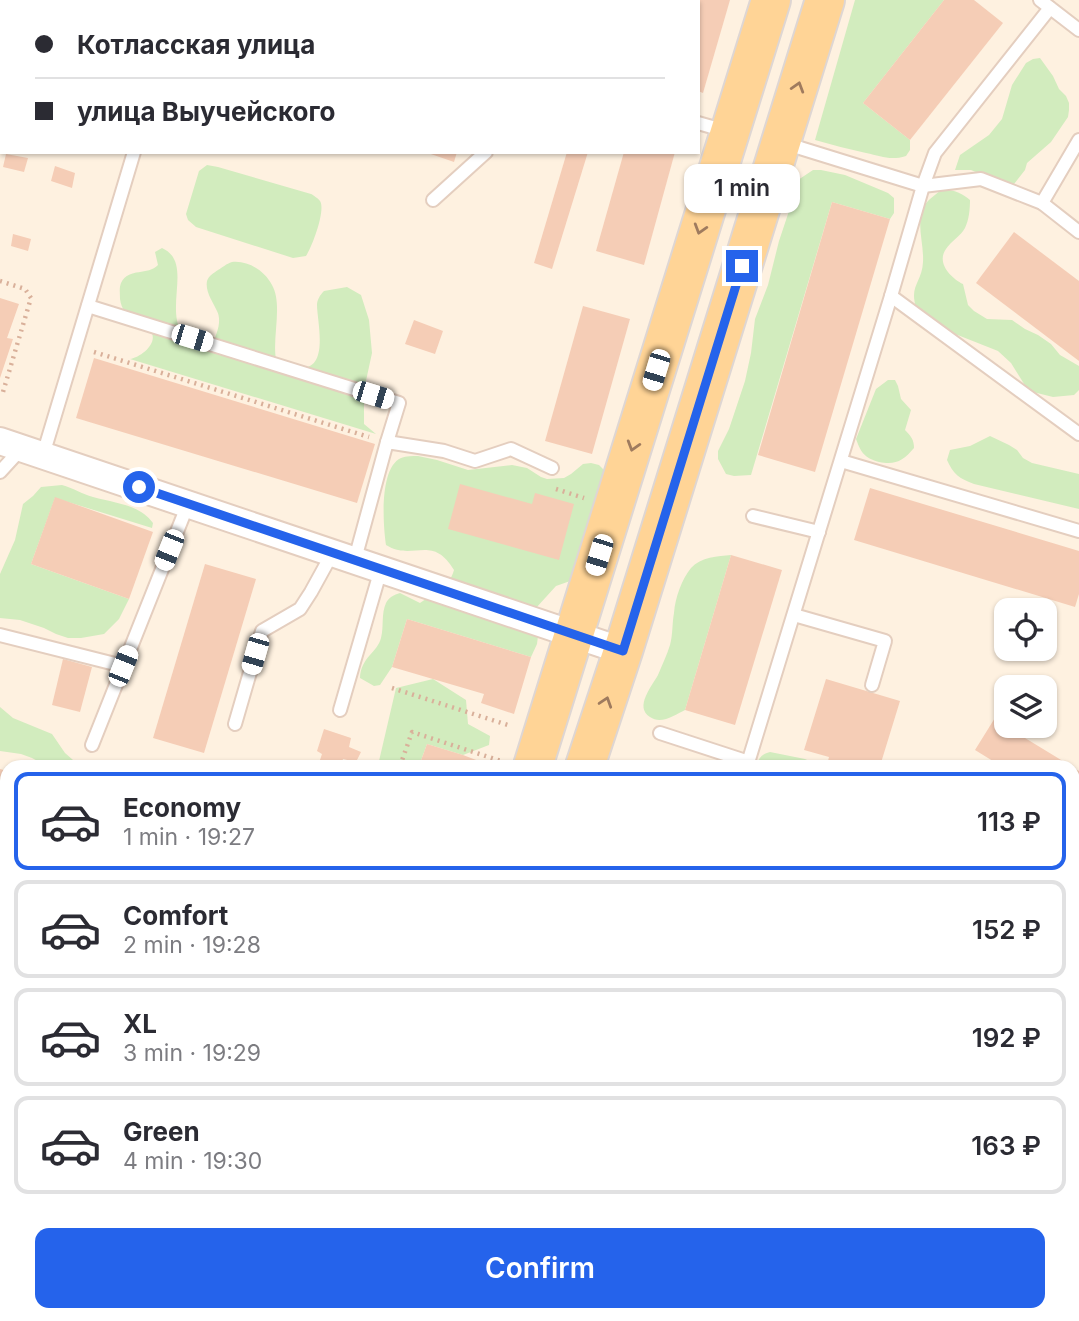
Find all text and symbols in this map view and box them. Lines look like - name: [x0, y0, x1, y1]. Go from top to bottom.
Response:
- text: Котласская улица: [77, 29, 315, 60]
- one-way arrow: [789, 81, 804, 93]
- text: улица Выучейского: [77, 96, 335, 127]
- callout: 1 min: [684, 164, 800, 214]
- text: 1 min: [714, 174, 770, 202]
- one-way arrow: [693, 223, 708, 235]
- route end: [726, 250, 758, 282]
- car: [169, 322, 216, 354]
- car: [640, 347, 673, 393]
- car: [350, 379, 397, 411]
- one-way arrow: [626, 440, 641, 452]
- route start: [123, 471, 155, 503]
- car: [152, 527, 187, 573]
- car: [583, 532, 616, 578]
- map controls: [994, 598, 1057, 738]
- button: locate: [994, 598, 1057, 661]
- car: [240, 631, 271, 677]
- car: [106, 643, 141, 689]
- button: layers: [994, 675, 1057, 738]
- one-way arrow: [598, 696, 612, 708]
- icon: car: [39, 790, 102, 853]
- text: Economy: [123, 792, 241, 823]
- text: 113 ₽: [977, 806, 1041, 837]
- text: 1 min · 19:27: [123, 823, 255, 851]
- icon: car: [39, 898, 102, 961]
- text: Comfort: [123, 900, 228, 931]
- text: 152 ₽: [972, 914, 1041, 945]
- text: 2 min · 19:28: [123, 931, 261, 959]
- icon: car: [39, 1006, 102, 1069]
- text: XL: [123, 1008, 157, 1039]
- text: 192 ₽: [972, 1022, 1041, 1053]
- text: 3 min · 19:29: [123, 1039, 261, 1067]
- icon: car: [39, 1114, 102, 1177]
- text: Green: [123, 1116, 200, 1147]
- text: 163 ₽: [971, 1130, 1041, 1161]
- text: 4 min · 19:30: [123, 1147, 262, 1175]
- button: Confirm: [35, 1228, 1045, 1308]

